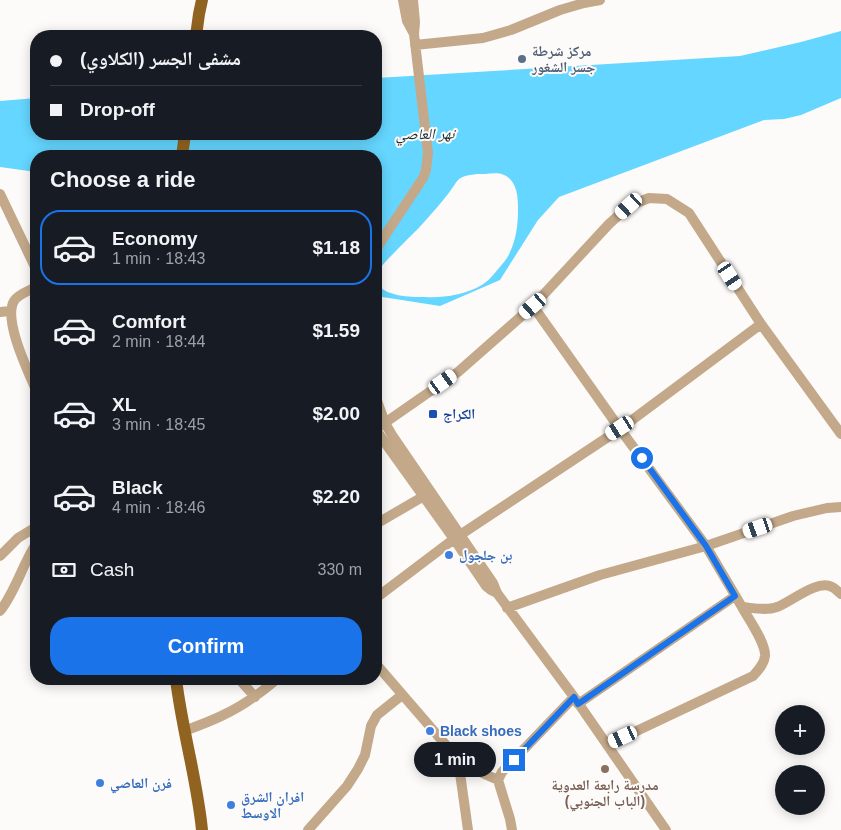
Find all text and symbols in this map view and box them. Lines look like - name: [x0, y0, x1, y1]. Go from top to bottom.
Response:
- place label: مركز شرطة جسر الشغور: [531, 43, 595, 75]
- text: مشفى الجسر (الكلاوي): [80, 48, 241, 69]
- marker: مركز شرطة جسر الشغور: [516, 53, 528, 65]
- text: Drop-off: [80, 99, 155, 120]
- water label: نهر العاصي: [395, 124, 458, 146]
- text: Choose a ride: [50, 167, 195, 192]
- car: [612, 190, 645, 222]
- icon: car: [52, 225, 97, 270]
- text: Economy: [112, 228, 198, 249]
- text: $1.18: [312, 237, 360, 258]
- text: 1 min · 18:43: [112, 250, 205, 267]
- car: [715, 259, 744, 293]
- car: [516, 290, 549, 322]
- icon: car: [52, 308, 97, 353]
- text: Comfort: [112, 311, 186, 332]
- text: $1.59: [312, 320, 360, 341]
- text: 2 min · 18:44: [112, 333, 205, 350]
- car: [426, 367, 459, 397]
- icon: car: [52, 391, 97, 436]
- text: XL: [112, 394, 136, 415]
- text: $2.00: [312, 403, 360, 424]
- place label: الكراج: [443, 406, 475, 423]
- marker: الكراج: [427, 408, 439, 420]
- car: [603, 414, 636, 442]
- text: 3 min · 18:45: [112, 416, 205, 433]
- route start: [631, 447, 653, 469]
- icon: car: [52, 474, 97, 519]
- text: Black: [112, 477, 163, 498]
- text: $2.20: [312, 486, 360, 507]
- text: 4 min · 18:46: [112, 499, 205, 516]
- car: [741, 516, 774, 540]
- place label: بن جلجول: [459, 547, 512, 564]
- marker: بن جلجول: [443, 549, 455, 561]
- icon: cash: [50, 556, 78, 584]
- text: Cash: [90, 559, 134, 580]
- text: 330 m: [318, 561, 362, 578]
- button: Confirm: [50, 617, 362, 675]
- map controls: [775, 705, 825, 815]
- button: +: [775, 705, 825, 755]
- place label: Black shoes: [440, 723, 522, 739]
- car: [606, 724, 639, 750]
- marker: Black shoes: [424, 725, 436, 737]
- callout: 1 min: [414, 742, 496, 778]
- route end: [503, 749, 525, 771]
- text: 1 min: [434, 751, 476, 768]
- marker: مدرسة رابعة العدوية (الباب الجنوبي): [599, 763, 611, 775]
- button: −: [775, 765, 825, 815]
- place label: فرن العاصي: [110, 775, 172, 794]
- marker: فرن العاصي: [94, 777, 106, 789]
- place label: مدرسة رابعة العدوية (الباب الجنوبي): [551, 777, 659, 812]
- place label: افران الشرق الاوسط: [241, 789, 304, 821]
- marker: افران الشرق الاوسط: [225, 799, 237, 811]

